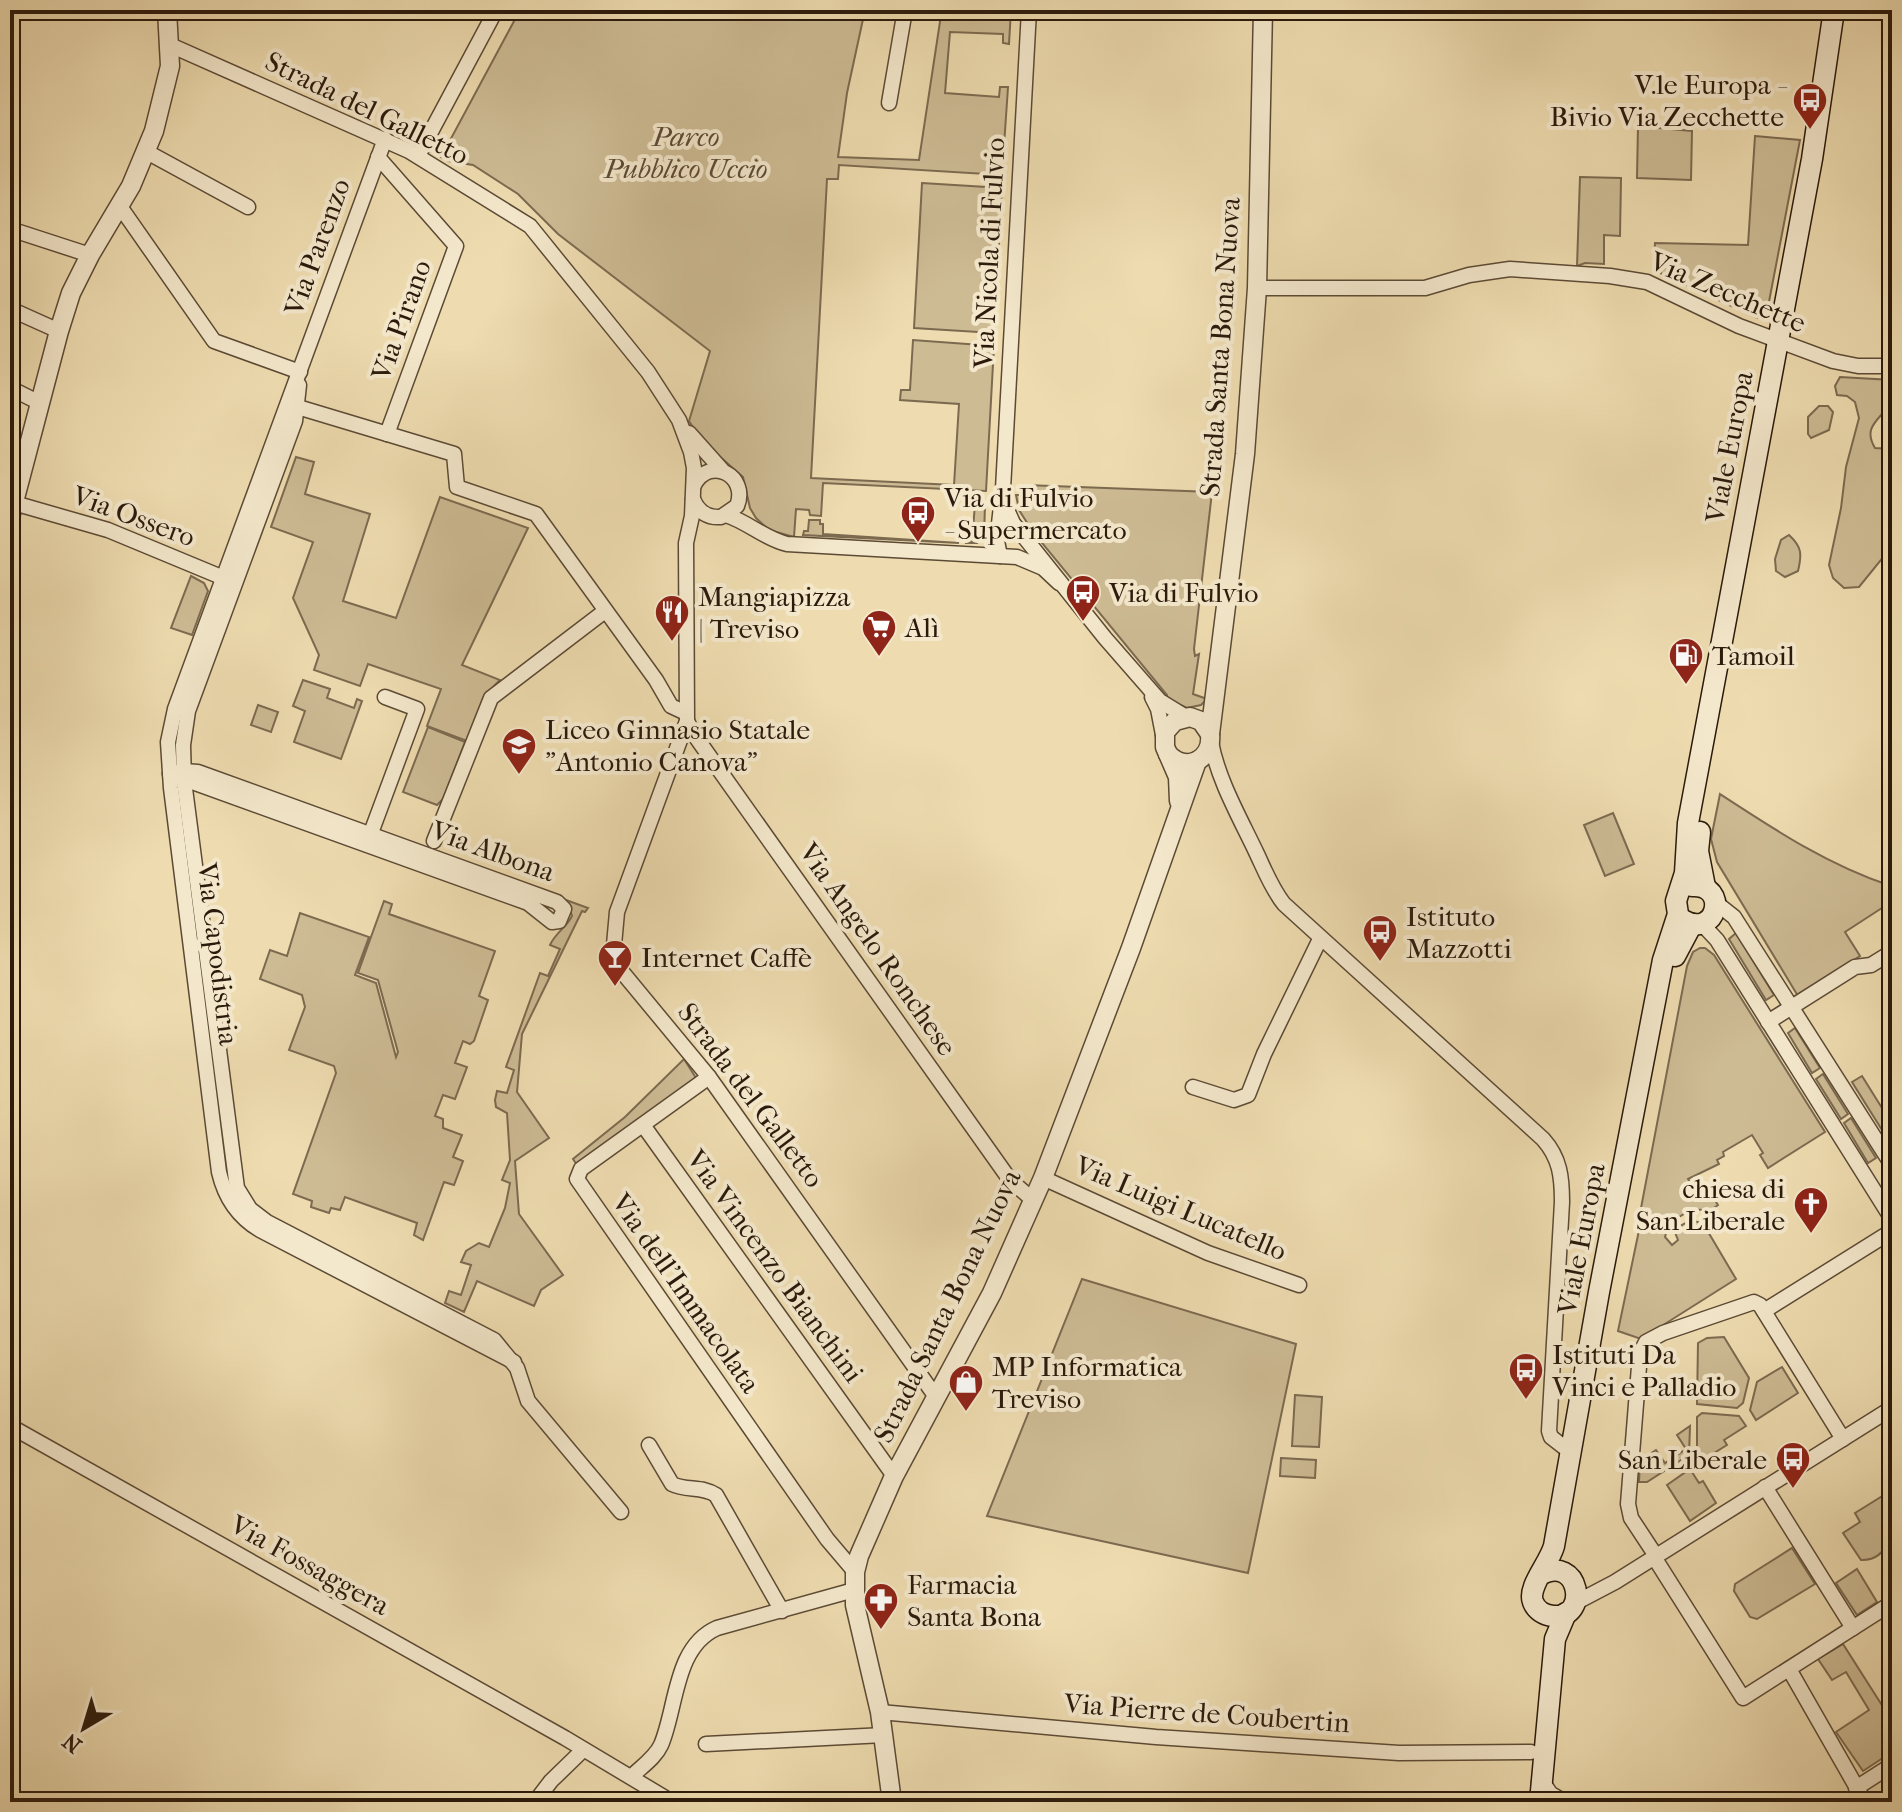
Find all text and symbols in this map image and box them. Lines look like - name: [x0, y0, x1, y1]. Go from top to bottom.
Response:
- street label: Strada del Galletto: [260, 44, 474, 172]
- place label: V.le Europa - Bivio Via Zecchette: [1550, 68, 1788, 133]
- bus stop icon: V.le Europa - Bivio Via Zecchette: [1791, 81, 1829, 131]
- park label: Parco Pubblico Uccio: [602, 120, 768, 185]
- street label: Via Nicola di Fulvio: [966, 137, 1012, 370]
- street label: Via Parenzo: [277, 174, 357, 321]
- street label: Strada Santa Bona Nuova: [1193, 195, 1247, 498]
- street label: Via Zecchette: [1644, 244, 1811, 340]
- street label: Via Pirano: [364, 255, 438, 386]
- street label: Viale Europa: [1698, 367, 1760, 527]
- street label: Via Ossero: [67, 478, 200, 553]
- place label: Via di Fulvio - Supermercato: [943, 481, 1127, 546]
- bus stop icon: Via di Fulvio - Supermercato: [899, 494, 937, 544]
- bus stop icon: Via di Fulvio: [1064, 573, 1102, 623]
- place label: Via di Fulvio: [1108, 576, 1258, 609]
- place label: Mangiapizza | Treviso: [698, 580, 851, 645]
- restaurant icon: Mangiapizza | Treviso: [653, 593, 691, 643]
- supermarket icon: Alì: [860, 608, 898, 658]
- place label: Alì: [904, 611, 939, 644]
- fuel station icon: Tamoil: [1667, 636, 1705, 686]
- place label: Tamoil: [1712, 639, 1795, 672]
- place label: Liceo Ginnasio Statale "Antonio Canova": [545, 713, 810, 778]
- school or university icon: Liceo Ginnasio Statale "Antonio Canova": [500, 726, 538, 776]
- street label: Via Albona: [426, 813, 560, 889]
- street label: Via Angelo Ronchese: [792, 835, 964, 1062]
- street label: Via Capodistria: [190, 860, 246, 1048]
- place label: Istituto Mazzotti: [1406, 900, 1512, 965]
- bus stop icon: Istituto Mazzotti: [1361, 913, 1399, 963]
- bar icon: Internet Caffè: [596, 938, 634, 988]
- place label: Internet Caffè: [641, 941, 812, 974]
- street label: Strada del Galletto: [671, 996, 831, 1194]
- street label: Via Vincenzo Bianchini: [679, 1143, 870, 1389]
- street label: Via Luigi Lucatello: [1069, 1148, 1292, 1267]
- street label: Viale Europa: [1550, 1159, 1612, 1319]
- street label: Strada Santa Bona Nuova: [866, 1163, 1028, 1448]
- place label: chiesa di San Liberale: [1636, 1172, 1785, 1237]
- church icon: chiesa di San Liberale: [1792, 1185, 1830, 1235]
- street label: Via dell'Immacolata: [604, 1186, 768, 1400]
- place label: Istituti Da Vinci e Palladio: [1551, 1338, 1737, 1403]
- place label: MP Informatica Treviso: [992, 1350, 1183, 1415]
- bus stop icon: Istituti Da Vinci e Palladio: [1507, 1351, 1545, 1401]
- shop icon: MP Informatica Treviso: [947, 1363, 985, 1413]
- bus stop icon: San Liberale: [1774, 1440, 1812, 1490]
- place label: San Liberale: [1618, 1443, 1767, 1476]
- street label: Via Fossaggera: [224, 1507, 396, 1623]
- place label: Farmacia Santa Bona: [907, 1568, 1042, 1633]
- pharmacy icon: Farmacia Santa Bona: [862, 1581, 900, 1631]
- street label: Via Pierre de Coubertin: [1062, 1686, 1351, 1739]
- north arrow: [44, 1688, 124, 1768]
- text: N: [57, 1727, 87, 1758]

